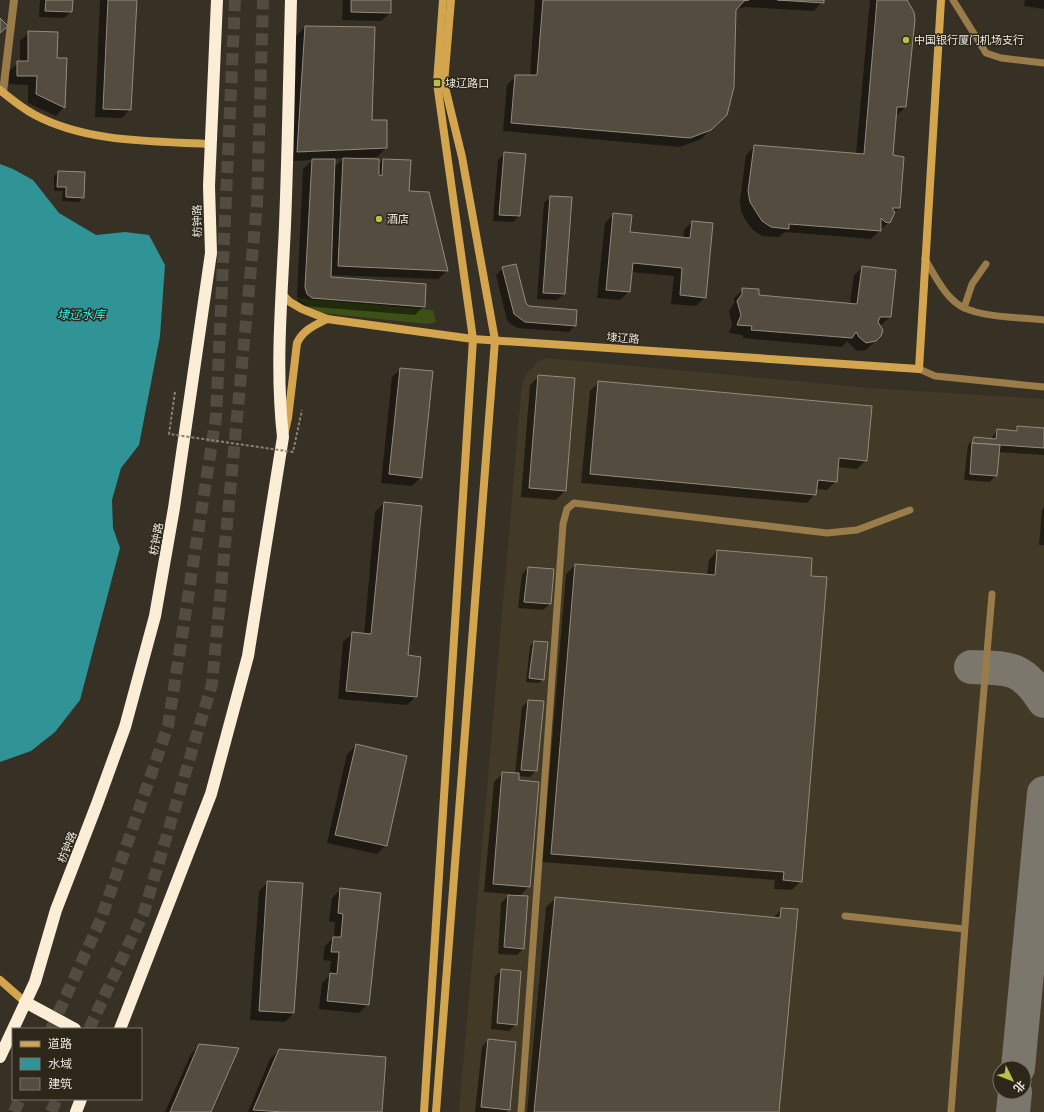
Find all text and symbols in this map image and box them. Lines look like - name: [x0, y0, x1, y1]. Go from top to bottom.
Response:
- place label: 中国银行厦门机场支行: [914, 33, 1024, 47]
- marker: 中国银行厦门机场支行: [901, 35, 911, 45]
- place label: 埭辽路口: [445, 76, 489, 90]
- marker: 埭辽路口: [432, 78, 442, 88]
- street label: 枋钟路: [190, 204, 204, 238]
- place label: 酒店: [387, 212, 409, 226]
- marker: 酒店: [374, 214, 384, 224]
- water label: 埭辽水库: [57, 307, 107, 322]
- street label: 埭辽路: [606, 330, 640, 346]
- street label: 枋钟路: [146, 522, 166, 556]
- street label: 枋钟路: [54, 829, 80, 865]
- legend: [12, 1028, 142, 1100]
- text: 道路: [48, 1036, 72, 1051]
- text: 水域: [48, 1056, 72, 1071]
- north arrow: [992, 1060, 1032, 1100]
- text: 建筑: [48, 1076, 72, 1091]
- text: 北: [1010, 1078, 1028, 1096]

